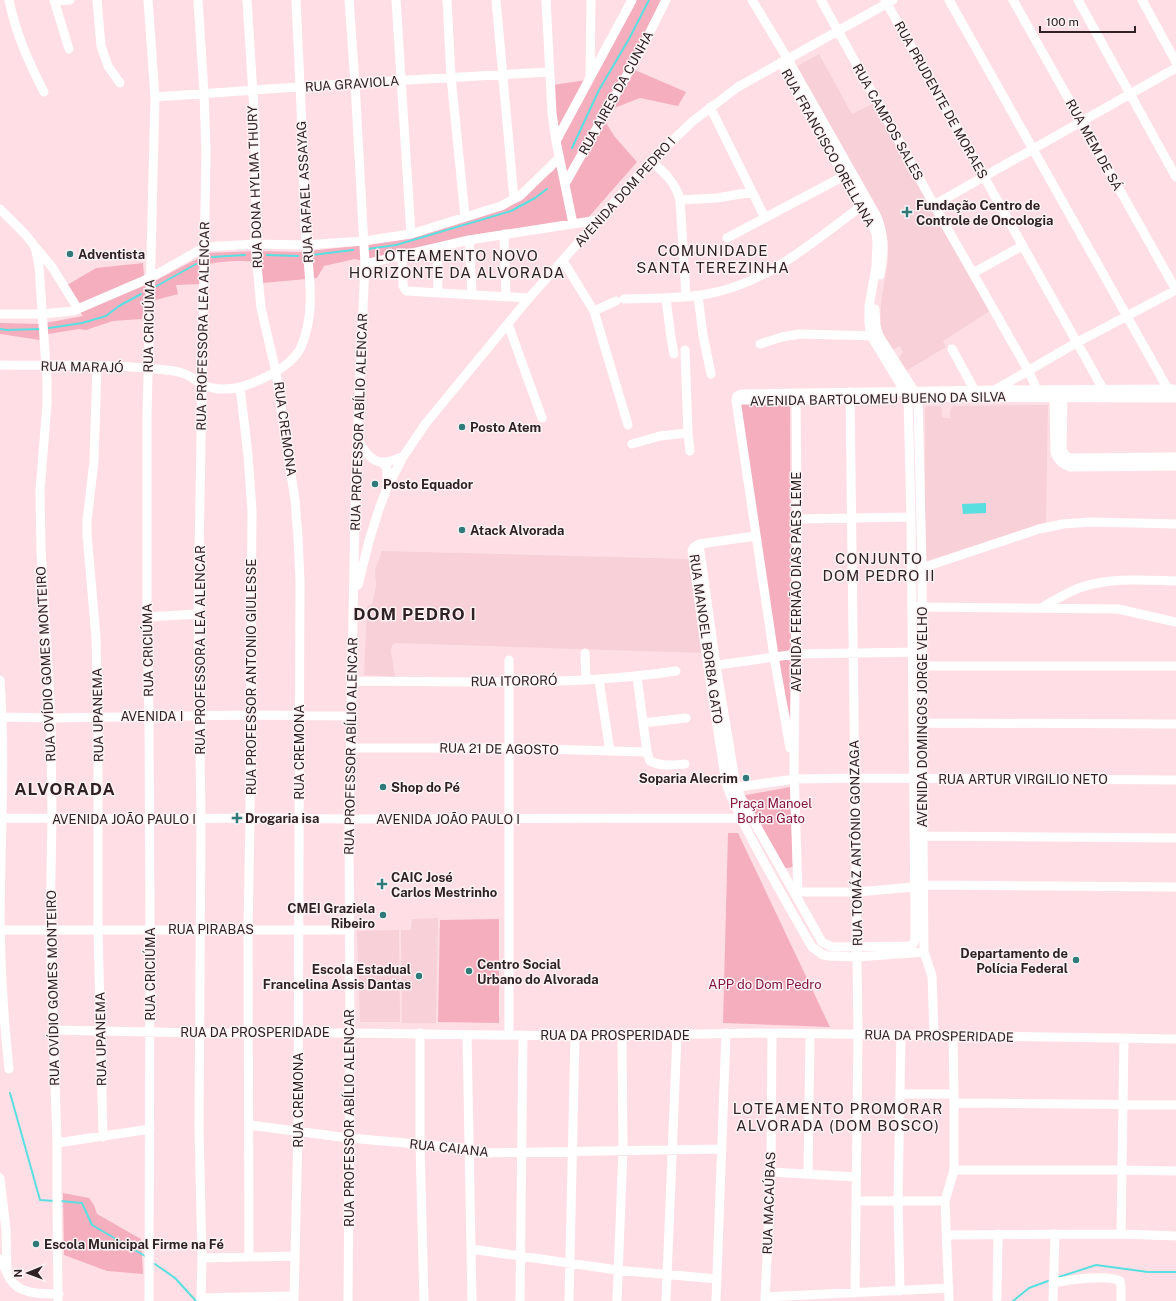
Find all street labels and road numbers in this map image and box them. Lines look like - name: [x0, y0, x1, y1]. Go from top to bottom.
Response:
- street label: RUA PRUDENTE DE MORAES: [891, 19, 991, 181]
- street label: RUA AIRES DA CUNHA: [576, 28, 656, 158]
- street label: RUA CAMPOS SALES: [850, 61, 926, 183]
- street label: RUA FRANCISCO ORELLANA: [778, 67, 878, 229]
- street label: RUA GRAVIOLA: [304, 73, 400, 95]
- street label: RUA MEM DE SÁ: [1063, 96, 1126, 193]
- street label: RUA DONA HYLMA THURY: [245, 105, 265, 269]
- street label: RUA RAFAEL ASSAYAG: [294, 121, 316, 263]
- street label: AVENIDA DOM PEDRO I: [572, 134, 678, 250]
- street label: RUA PROFESSORA LEA ALENCAR: [194, 221, 212, 431]
- street label: RUA CRICIÚMA: [140, 279, 157, 373]
- street label: RUA PROFESSOR ABÍLIO ALENCAR: [347, 313, 370, 531]
- street label: RUA MARAJÓ: [40, 358, 124, 375]
- street label: RUA CREMONA: [271, 381, 299, 477]
- street label: AVENIDA BARTOLOMEU BUENO DA SILVA: [750, 389, 1006, 409]
- street label: AVENIDA FERNÃO DIAS PAES LEME: [789, 472, 804, 692]
- street label: RUA PROFESSORA LEA ALENCAR: [193, 545, 208, 755]
- street label: RUA MANOEL BORBA GATO: [687, 553, 725, 725]
- street label: RUA PROFESSOR ANTONIO GIULESSE: [244, 559, 259, 795]
- street label: RUA OVÍDIO GOMES MONTEIRO: [32, 566, 59, 762]
- street label: RUA CRICIÚMA: [139, 603, 156, 697]
- street label: AVENIDA DOMINGOS JORGE VELHO: [915, 606, 930, 828]
- street label: RUA PROFESSOR ABÍLIO ALENCAR: [341, 637, 360, 855]
- street label: RUA UPANEMA: [90, 668, 106, 762]
- street label: RUA ITORORÓ: [470, 672, 558, 689]
- street label: RUA CREMONA: [292, 704, 307, 800]
- street label: AVENIDA I: [121, 709, 183, 724]
- street label: RUA 21 DE AGOSTO: [439, 740, 559, 758]
- street label: RUA TOMÁZ ANTÔNIO GONZAGA: [846, 740, 865, 946]
- street label: RUA ARTUR VIRGILIO NETO: [938, 772, 1108, 787]
- street label: AVENIDA JOÃO PAULO I: [52, 812, 196, 827]
- street label: AVENIDA JOÃO PAULO I: [376, 812, 520, 827]
- street label: RUA OVÍDIO GOMES MONTEIRO: [43, 890, 62, 1086]
- street label: RUA PIRABAS: [168, 922, 254, 937]
- street label: RUA CRICIÚMA: [142, 927, 158, 1021]
- street label: RUA UPANEMA: [93, 992, 109, 1086]
- street label: RUA PROFESSOR ABÍLIO ALENCAR: [341, 1009, 357, 1227]
- street label: RUA DA PROSPERIDADE: [180, 1025, 330, 1040]
- street label: RUA DA PROSPERIDADE: [864, 1027, 1014, 1045]
- street label: RUA DA PROSPERIDADE: [540, 1028, 690, 1043]
- street label: RUA CREMONA: [291, 1052, 306, 1148]
- street label: RUA CAIANA: [409, 1136, 489, 1160]
- street label: RUA MACAÚBAS: [759, 1151, 778, 1255]

